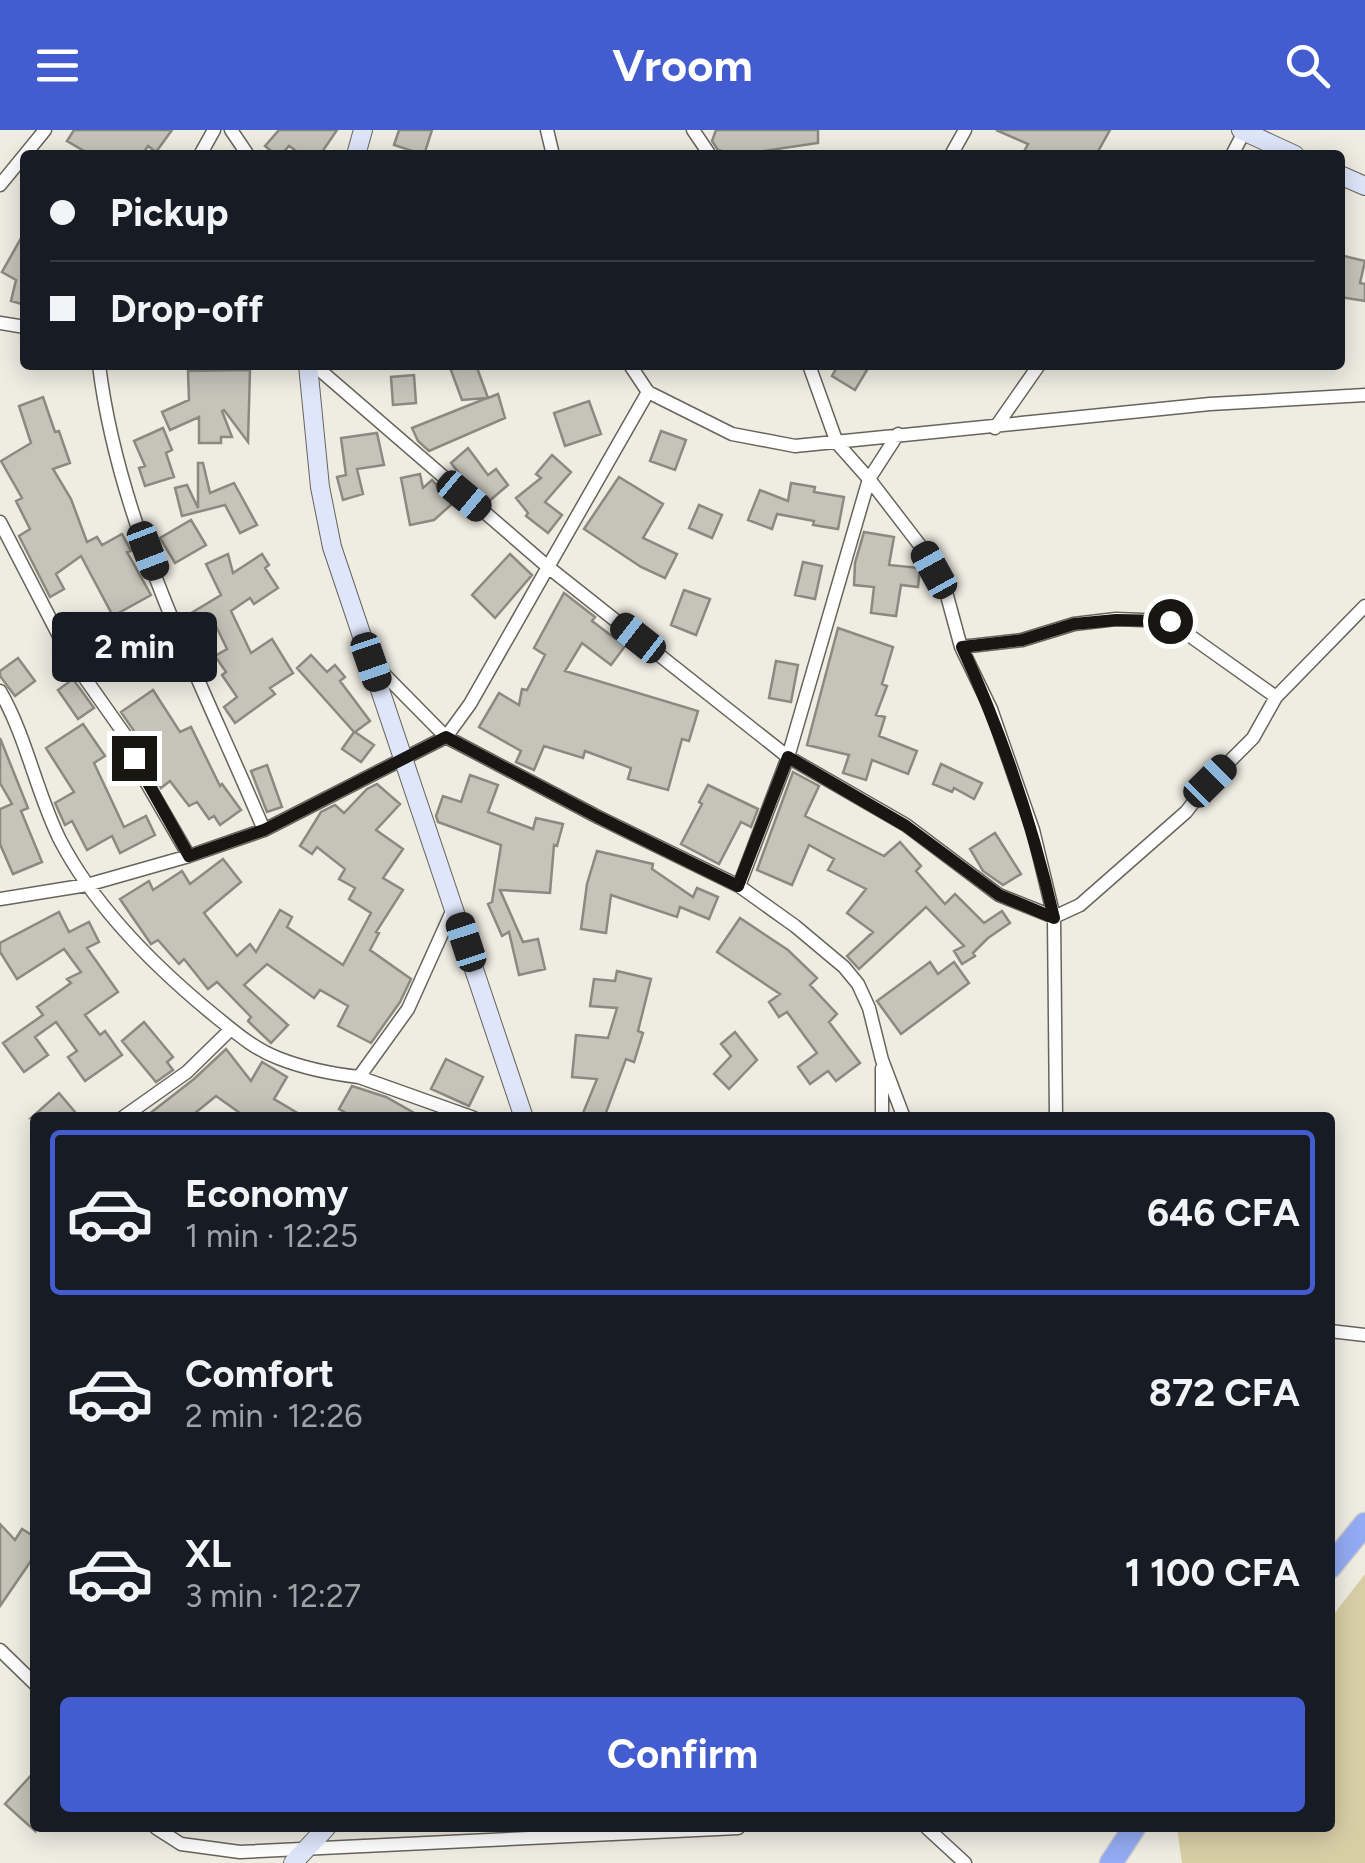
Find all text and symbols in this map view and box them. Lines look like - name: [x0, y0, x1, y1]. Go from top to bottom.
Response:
- icon: menu: [30, 38, 85, 93]
- text: Vroom: [612, 38, 753, 92]
- icon: search: [1280, 38, 1335, 93]
- text: Pickup: [110, 190, 228, 236]
- text: Drop-off: [110, 286, 263, 332]
- car: [431, 465, 497, 527]
- car: [123, 518, 173, 584]
- car: [906, 536, 962, 604]
- route start: [1148, 599, 1193, 644]
- car: [605, 608, 671, 668]
- callout: 2 min: [52, 613, 216, 683]
- text: 2 min: [94, 628, 175, 666]
- car: [347, 629, 395, 695]
- route end: [112, 736, 157, 781]
- car: [1178, 749, 1242, 813]
- car: [442, 909, 490, 975]
- icon: car: [65, 1168, 155, 1258]
- text: Economy: [185, 1171, 348, 1217]
- text: 646 CFA: [1147, 1190, 1300, 1236]
- text: 1 min · 12:25: [185, 1217, 358, 1255]
- icon: car: [65, 1348, 155, 1438]
- text: Comfort: [185, 1351, 334, 1397]
- text: 872 CFA: [1149, 1370, 1300, 1416]
- text: 2 min · 12:26: [185, 1397, 362, 1435]
- icon: car: [65, 1528, 155, 1618]
- text: XL: [185, 1531, 231, 1577]
- text: 1 100 CFA: [1125, 1550, 1300, 1596]
- text: 3 min · 12:27: [185, 1577, 361, 1615]
- button: Confirm: [60, 1697, 1305, 1812]

